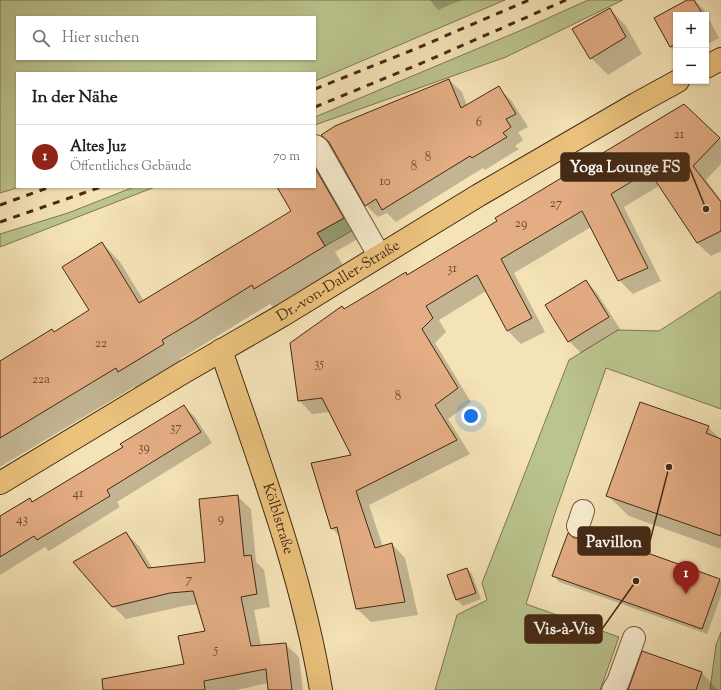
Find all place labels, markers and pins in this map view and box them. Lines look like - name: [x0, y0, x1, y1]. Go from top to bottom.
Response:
- callout: Yoga Lounge FS: [561, 153, 689, 181]
- callout: Pavillon: [578, 527, 650, 555]
- pin: 1: [673, 561, 699, 594]
- callout: Vis-à-Vis: [525, 615, 602, 643]

